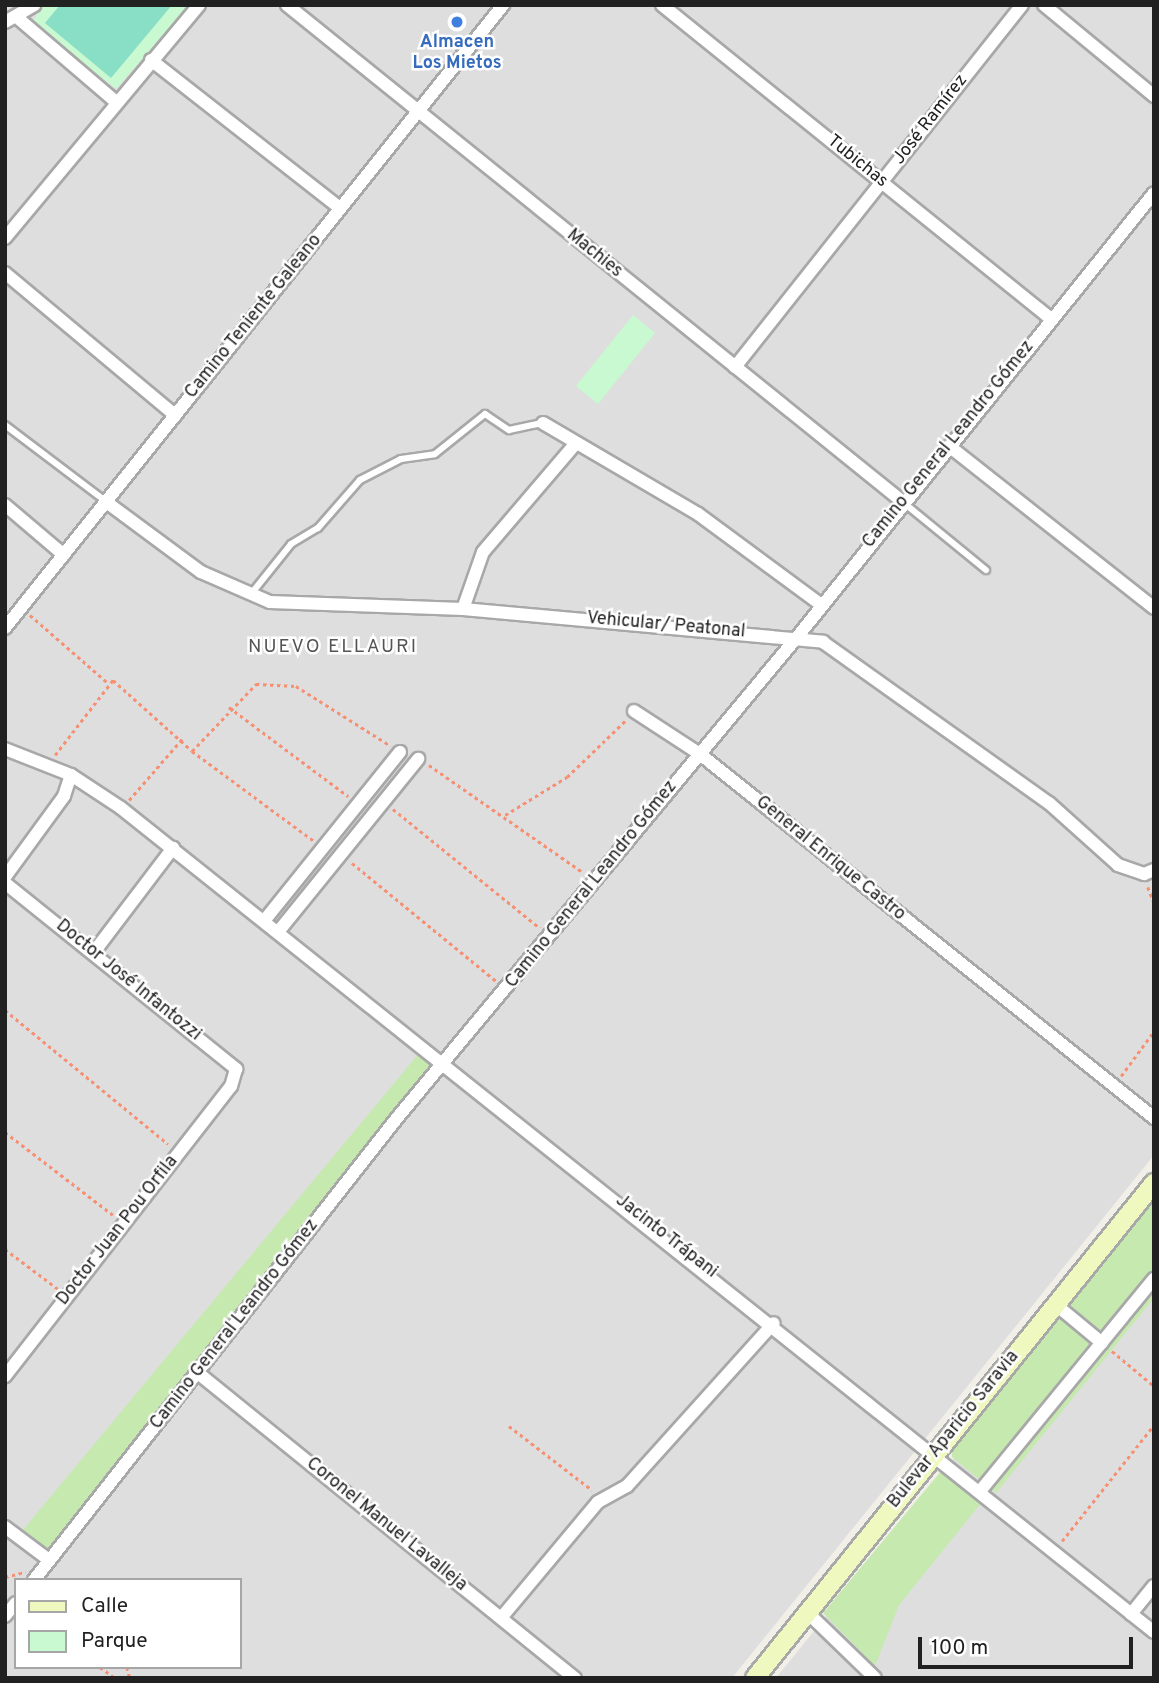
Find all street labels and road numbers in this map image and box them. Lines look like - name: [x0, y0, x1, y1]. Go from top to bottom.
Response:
- street label: José Ramírez: [889, 71, 973, 169]
- street label: Tubichas: [822, 131, 892, 193]
- street label: Machies: [562, 225, 626, 283]
- street label: Camino Teniente Galeano: [181, 230, 327, 404]
- street label: Camino General Leandro Gómez: [859, 337, 1039, 553]
- street label: Vehicular/ Peatonal: [586, 608, 746, 644]
- street label: Camino General Leandro Gómez: [502, 777, 682, 993]
- street label: General Enrique Castro: [751, 792, 909, 926]
- street label: Doctor José Infantozzi: [51, 916, 205, 1046]
- street label: Doctor Juan Pou Orfila: [53, 1152, 183, 1310]
- street label: Jacinto Trápani: [610, 1190, 722, 1284]
- street label: Camino General Leandro Gómez: [146, 1216, 324, 1434]
- street label: Bulevar Aparicio Saravia: [884, 1347, 1024, 1513]
- street label: Coronel Manuel Lavalleja: [301, 1453, 471, 1597]

